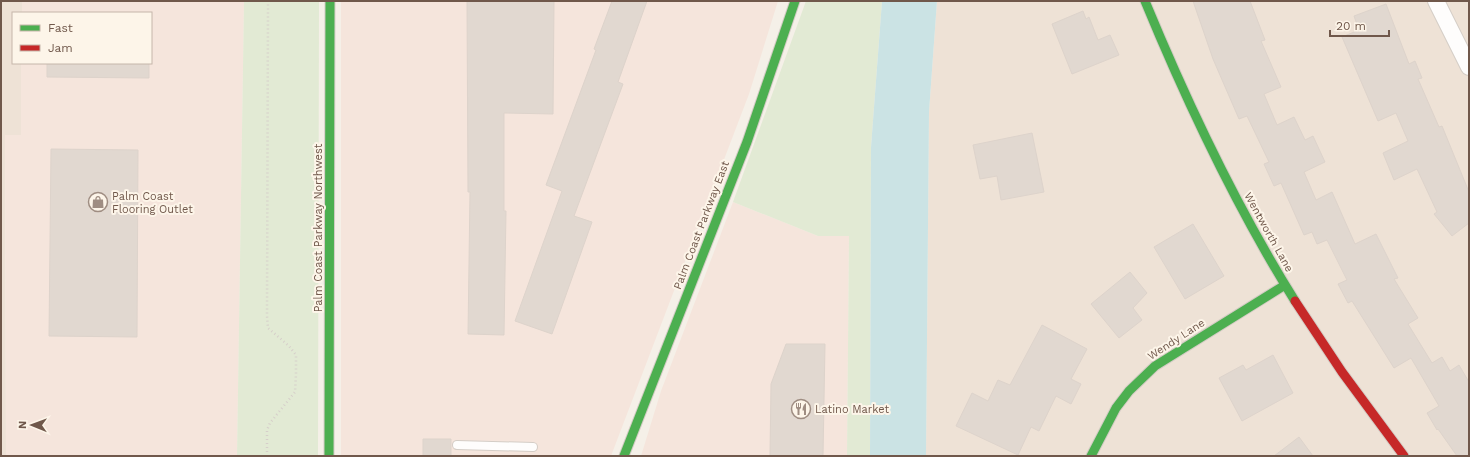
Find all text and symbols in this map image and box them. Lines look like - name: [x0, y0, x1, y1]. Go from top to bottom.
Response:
- legend: [12, 12, 152, 64]
- scale bar: [1330, 12, 1389, 38]
- text: 20 m: [1336, 19, 1366, 33]
- text: Fast: [48, 21, 73, 35]
- text: Jam: [48, 41, 73, 55]
- street label: Palm Coast Parkway Northwest: [312, 143, 325, 312]
- street label: Palm Coast Parkway East: [671, 159, 732, 291]
- place label: Palm Coast Flooring Outlet: [112, 190, 193, 216]
- street label: Wentworth Lane: [1241, 190, 1296, 274]
- shop icon: Palm Coast Flooring Outlet: [87, 191, 109, 213]
- street label: Wendy Lane: [1145, 316, 1207, 363]
- restaurant icon: Latino Market: [790, 398, 812, 420]
- place label: Latino Market: [815, 403, 890, 416]
- north arrow: [12, 405, 52, 445]
- text: N: [16, 421, 29, 429]

